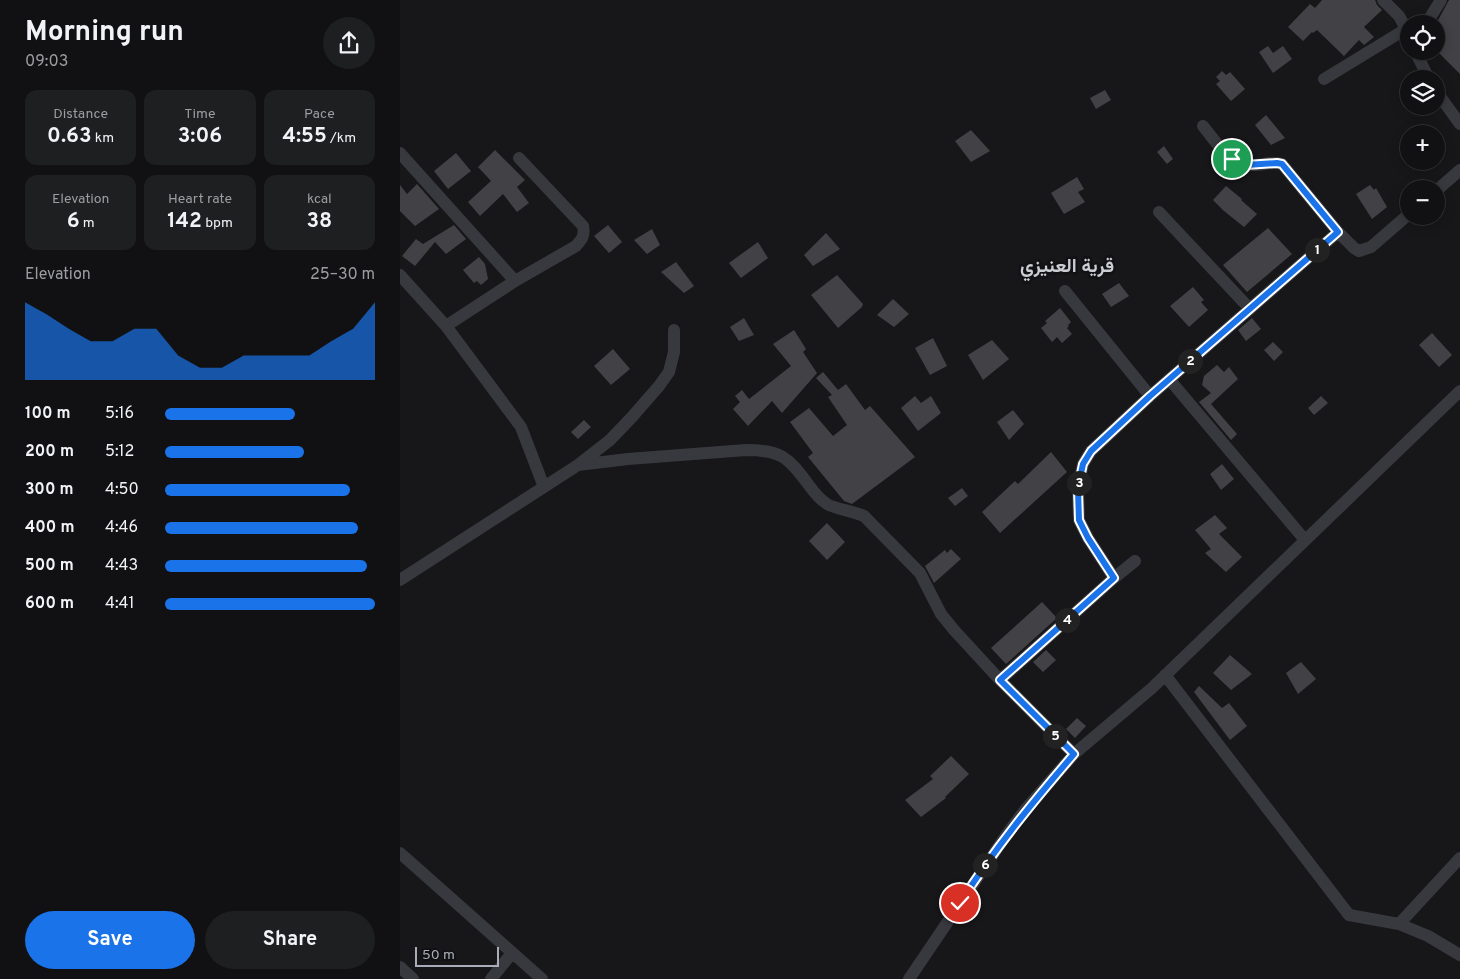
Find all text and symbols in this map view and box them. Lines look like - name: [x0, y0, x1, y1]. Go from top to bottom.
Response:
- text: Morning run: [25, 15, 184, 51]
- map controls: [1400, 15, 1445, 225]
- button: locate: [1400, 15, 1445, 60]
- button: share: [323, 17, 375, 69]
- text: 09:03: [25, 52, 68, 72]
- button: layers: [1400, 70, 1445, 115]
- text: Distance: [53, 106, 108, 123]
- text: Time: [184, 106, 216, 123]
- text: Pace: [304, 106, 335, 123]
- text: 0.63: [47, 123, 92, 150]
- text: 3:06: [178, 123, 222, 150]
- text: 4:55: [282, 123, 327, 150]
- button: +: [1400, 125, 1445, 170]
- text: km: [92, 130, 114, 147]
- text: /km: [327, 130, 356, 147]
- pin: [1211, 138, 1253, 180]
- icon: arrive: [1218, 145, 1246, 173]
- button: −: [1400, 180, 1445, 225]
- text: Elevation: [52, 191, 109, 208]
- text: Heart rate: [168, 191, 232, 208]
- text: kcal: [307, 191, 332, 208]
- text: 6: [67, 208, 80, 235]
- text: 142: [167, 208, 202, 235]
- text: 38: [306, 208, 332, 235]
- text: m: [80, 215, 95, 232]
- text: bpm: [202, 215, 233, 232]
- pin: 1: [1304, 238, 1330, 262]
- text: 1: [1315, 242, 1320, 259]
- district label: قرية العنيزي: [1020, 255, 1114, 282]
- text: Elevation: [25, 265, 91, 285]
- text: 25–30 m: [310, 265, 375, 285]
- pin: 2: [1178, 348, 1202, 374]
- text: 2: [1186, 353, 1195, 370]
- text: 100 m: [25, 404, 71, 424]
- text: 5:16: [105, 404, 134, 424]
- text: 200 m: [25, 442, 74, 462]
- text: 5:12: [105, 442, 134, 462]
- pin: 3: [1066, 470, 1092, 496]
- text: 3: [1075, 475, 1084, 492]
- text: 300 m: [25, 480, 73, 500]
- text: 4:50: [105, 480, 139, 500]
- text: 400 m: [25, 518, 74, 538]
- text: 4:46: [105, 518, 138, 538]
- text: 500 m: [25, 556, 74, 576]
- text: 4:43: [105, 556, 138, 576]
- text: 600 m: [25, 594, 74, 614]
- text: 4:41: [105, 594, 134, 614]
- pin: 4: [1054, 608, 1080, 632]
- text: 4: [1063, 612, 1072, 629]
- pin: 5: [1042, 724, 1068, 748]
- text: 5: [1051, 728, 1060, 745]
- pin: 6: [972, 852, 998, 878]
- text: 6: [981, 857, 990, 874]
- pin: [939, 882, 981, 924]
- icon: check: [946, 889, 974, 917]
- button: Save: [25, 911, 195, 969]
- button: Share: [205, 911, 375, 969]
- scale bar: [415, 944, 499, 967]
- text: 50 m: [422, 947, 455, 964]

